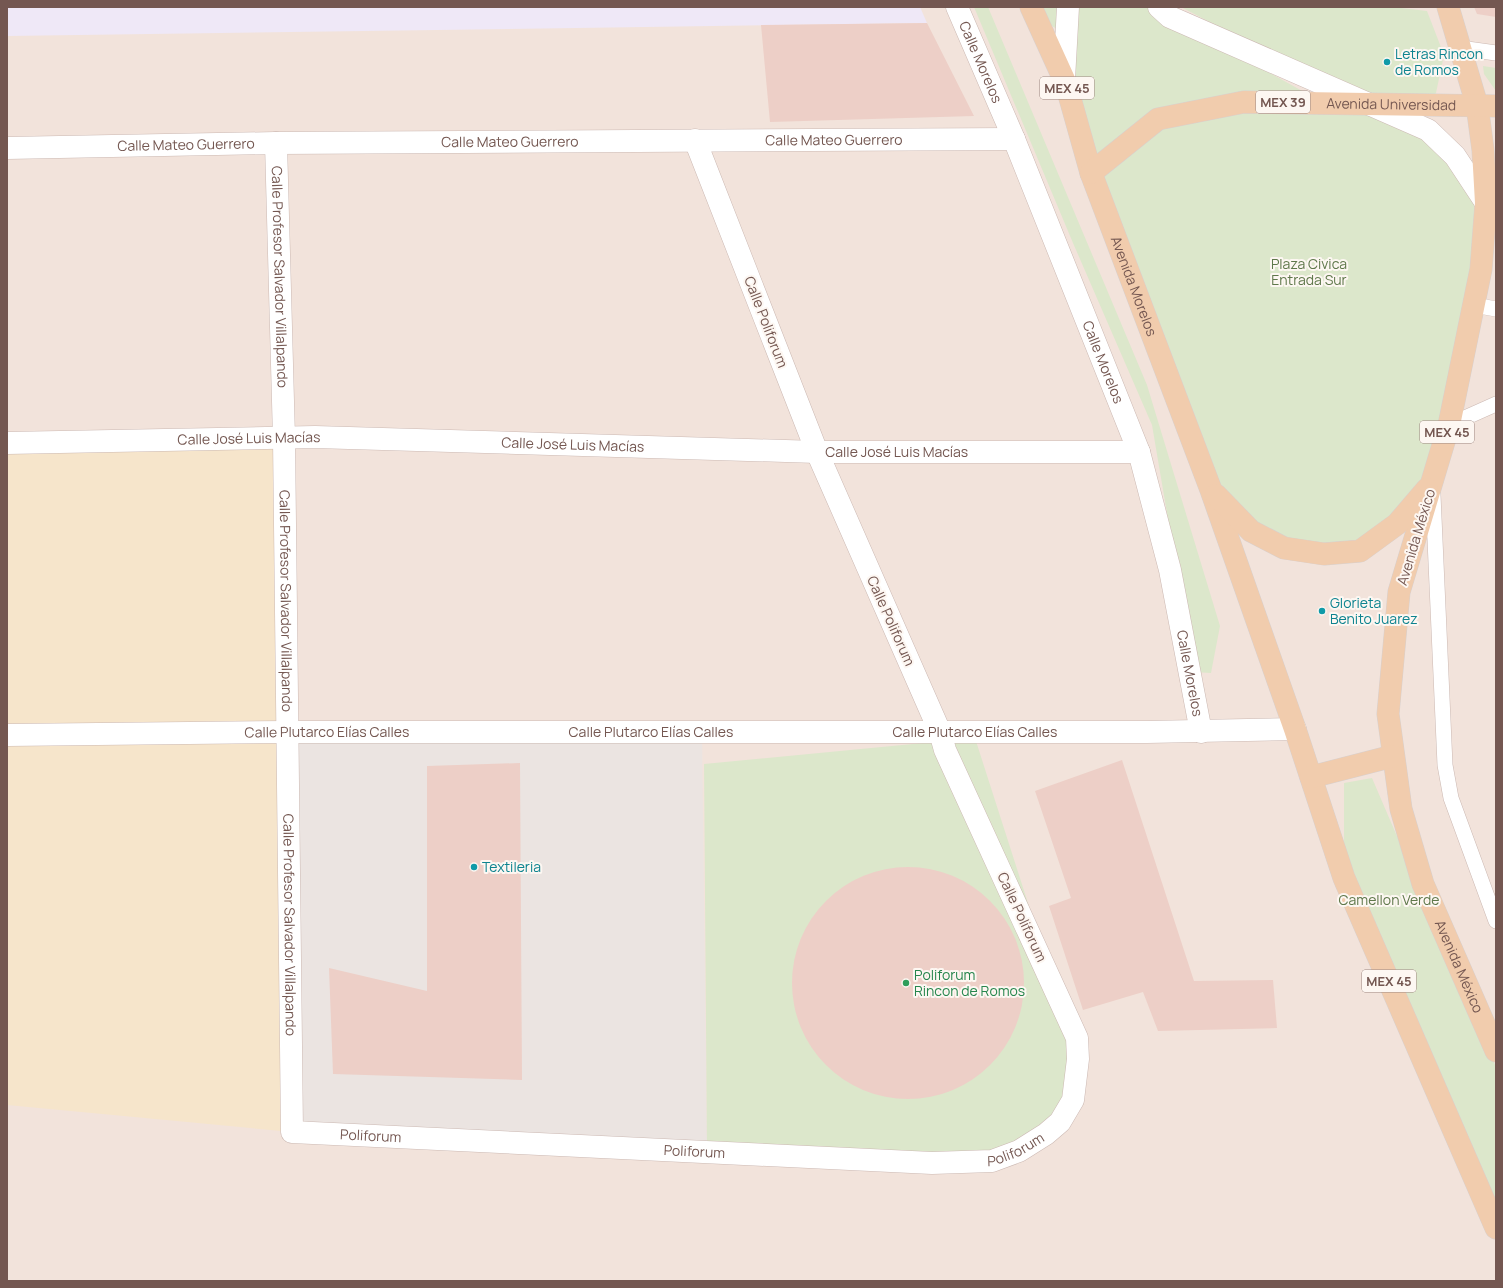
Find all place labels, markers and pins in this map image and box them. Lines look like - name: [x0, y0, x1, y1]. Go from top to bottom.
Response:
- place label: Letras Rincon de Romos: [1395, 44, 1483, 79]
- marker: Letras Rincon de Romos: [1382, 57, 1392, 67]
- place label: Glorieta Benito Juarez: [1330, 593, 1418, 628]
- marker: Glorieta Benito Juarez: [1317, 606, 1327, 616]
- place label: Textileria: [482, 857, 541, 876]
- marker: Textileria: [469, 862, 479, 872]
- place label: Poliforum Rincon de Romos: [914, 965, 1025, 1000]
- marker: Poliforum Rincon de Romos: [901, 978, 911, 988]

